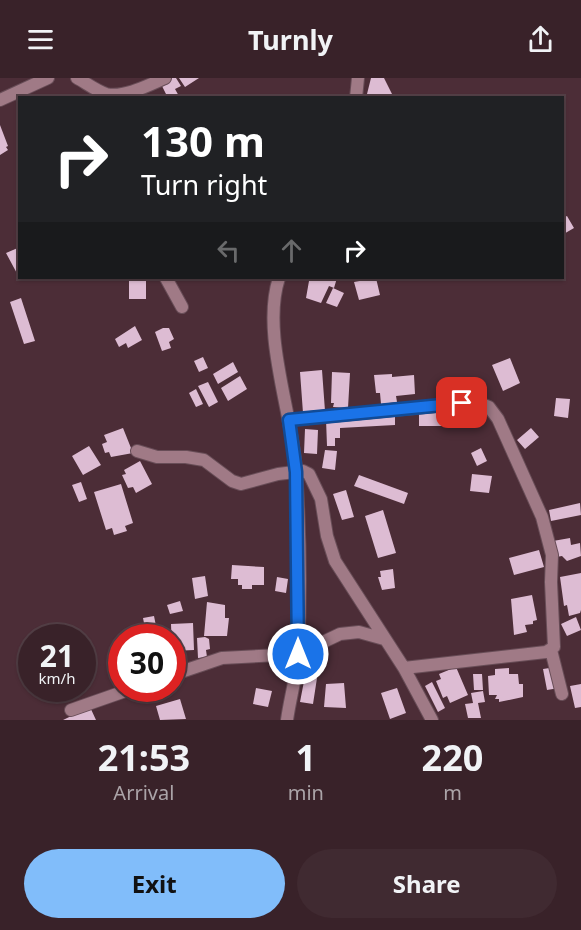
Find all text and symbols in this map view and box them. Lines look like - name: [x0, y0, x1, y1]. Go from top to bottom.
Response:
- text: Turnly: [248, 21, 333, 58]
- icon: menu: [24, 23, 57, 56]
- icon: share: [524, 23, 557, 56]
- text: 130 m: [141, 112, 265, 169]
- icon: right: [42, 120, 120, 198]
- text: Turn right: [141, 166, 267, 203]
- icon: left: [212, 234, 245, 267]
- icon: ahead: [275, 234, 308, 267]
- icon: right: [338, 234, 371, 267]
- pin: [436, 377, 487, 428]
- icon: arrive: [445, 386, 478, 419]
- position arrow: [266, 622, 330, 686]
- speed limit sign: 30: [108, 624, 186, 702]
- text: 21: [40, 635, 74, 676]
- text: km/h: [39, 668, 75, 688]
- text: 21:53: [98, 733, 190, 782]
- text: 1: [296, 733, 316, 782]
- text: 220: [422, 733, 483, 782]
- text: Arrival: [113, 779, 174, 806]
- text: min: [288, 779, 324, 806]
- text: m: [443, 779, 462, 806]
- button: Exit: [24, 849, 285, 918]
- button: Share: [297, 849, 557, 918]

